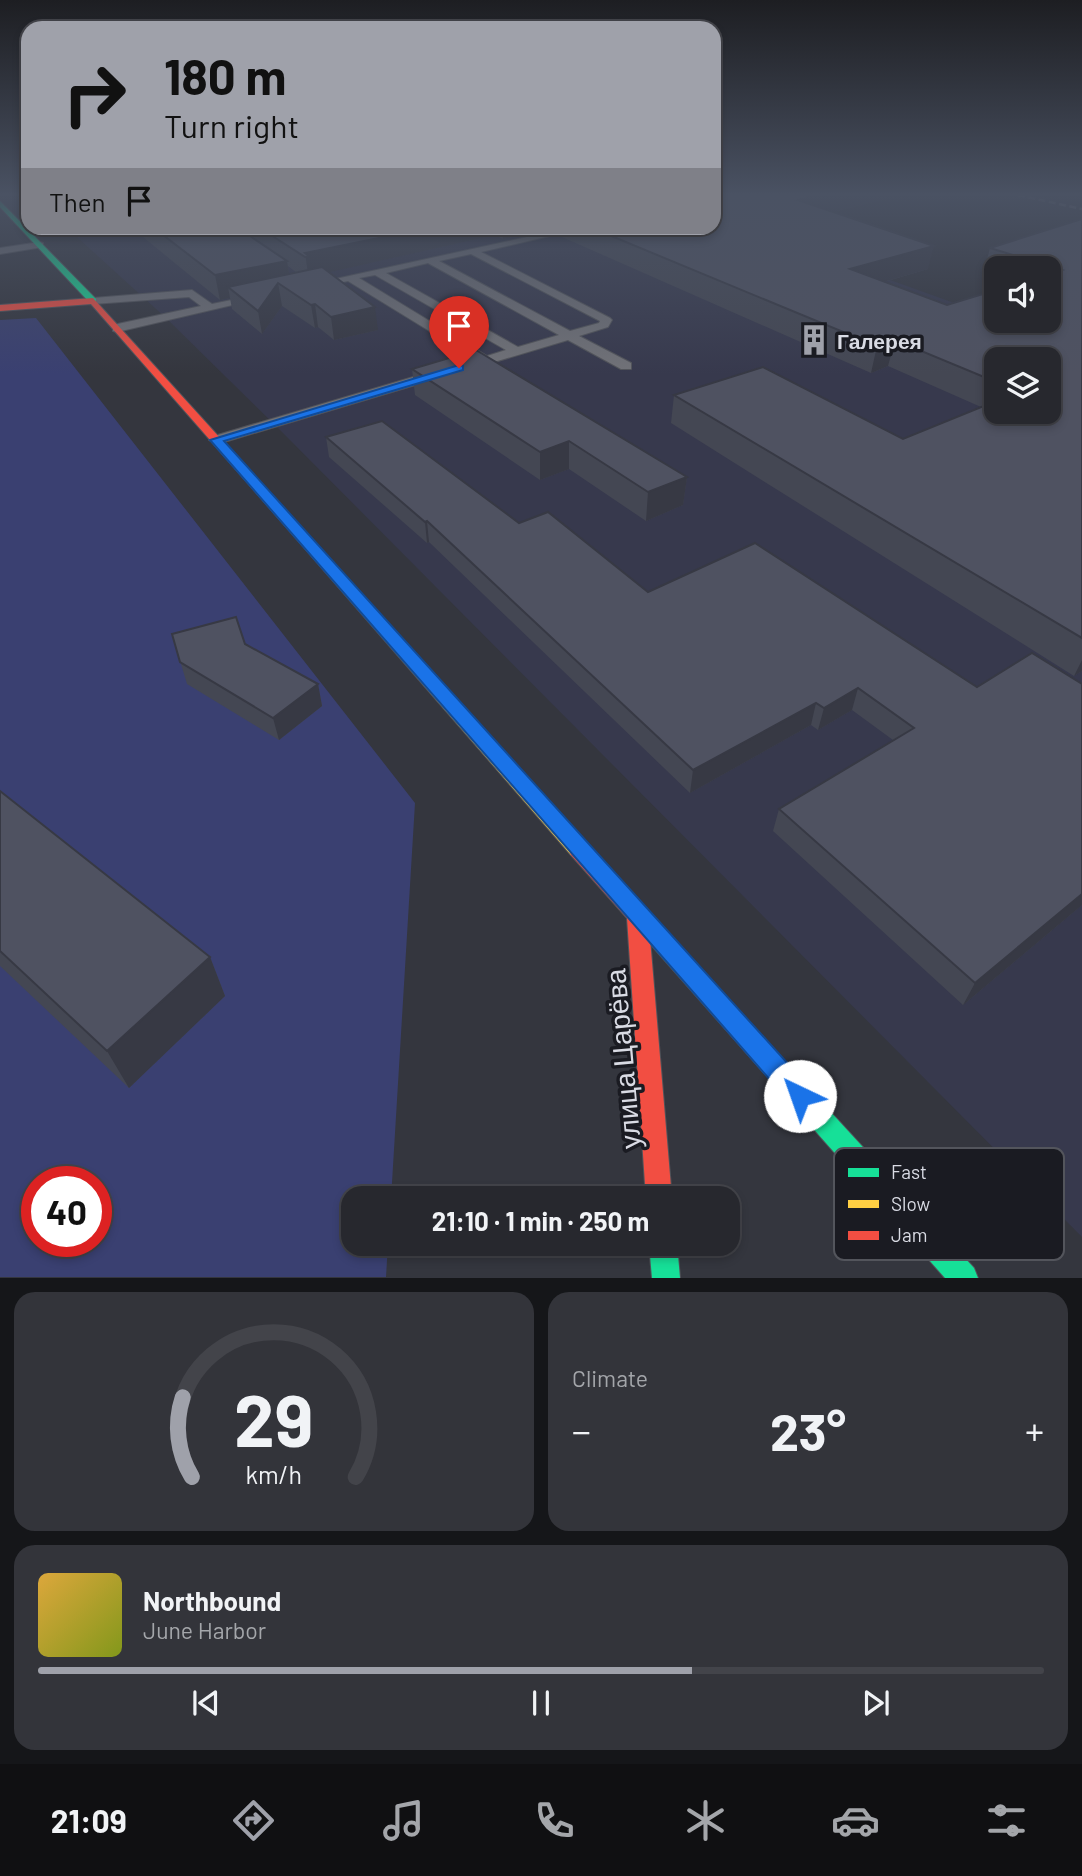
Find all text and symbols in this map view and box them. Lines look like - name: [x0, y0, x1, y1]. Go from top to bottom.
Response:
- text: 180 m: [164, 46, 287, 105]
- icon: right: [49, 49, 140, 140]
- text: Turn right: [164, 106, 299, 144]
- icon: arrive: [120, 182, 158, 220]
- text: Then: [49, 186, 106, 217]
- map controls: [984, 256, 1061, 424]
- button: sound: [984, 256, 1061, 333]
- pin: [429, 296, 489, 368]
- icon: arrive: [440, 307, 478, 345]
- building icon: Галерея: [797, 323, 831, 357]
- place label: Галерея: [837, 328, 922, 353]
- button: layers: [984, 347, 1061, 424]
- street label: улица Царёва: [597, 967, 647, 1151]
- position arrow: [763, 1059, 837, 1133]
- legend: [834, 1148, 1064, 1260]
- text: Fast: [891, 1160, 927, 1183]
- speed limit sign: 40: [21, 1166, 112, 1257]
- text: Slow: [891, 1192, 930, 1215]
- text: 21:10 · 1 min · 250 m: [432, 1205, 649, 1236]
- text: Jam: [891, 1223, 927, 1246]
- text: Climate: [572, 1364, 648, 1392]
- text: 29: [234, 1375, 314, 1463]
- text: 23°: [770, 1399, 846, 1461]
- text: −: [572, 1407, 591, 1453]
- text: +: [1025, 1407, 1044, 1453]
- text: km/h: [246, 1459, 302, 1489]
- text: Northbound: [143, 1585, 281, 1616]
- text: June Harbor: [143, 1616, 266, 1644]
- icon: previous: [187, 1684, 225, 1722]
- icon: pause: [522, 1684, 560, 1722]
- icon: next: [857, 1684, 895, 1722]
- icon: directions: [229, 1796, 278, 1845]
- icon: music: [379, 1796, 428, 1845]
- icon: phone: [530, 1796, 579, 1845]
- icon: climate: [681, 1796, 730, 1845]
- icon: car: [831, 1796, 880, 1845]
- icon: filters: [982, 1796, 1031, 1845]
- text: 21:09: [51, 1801, 127, 1839]

